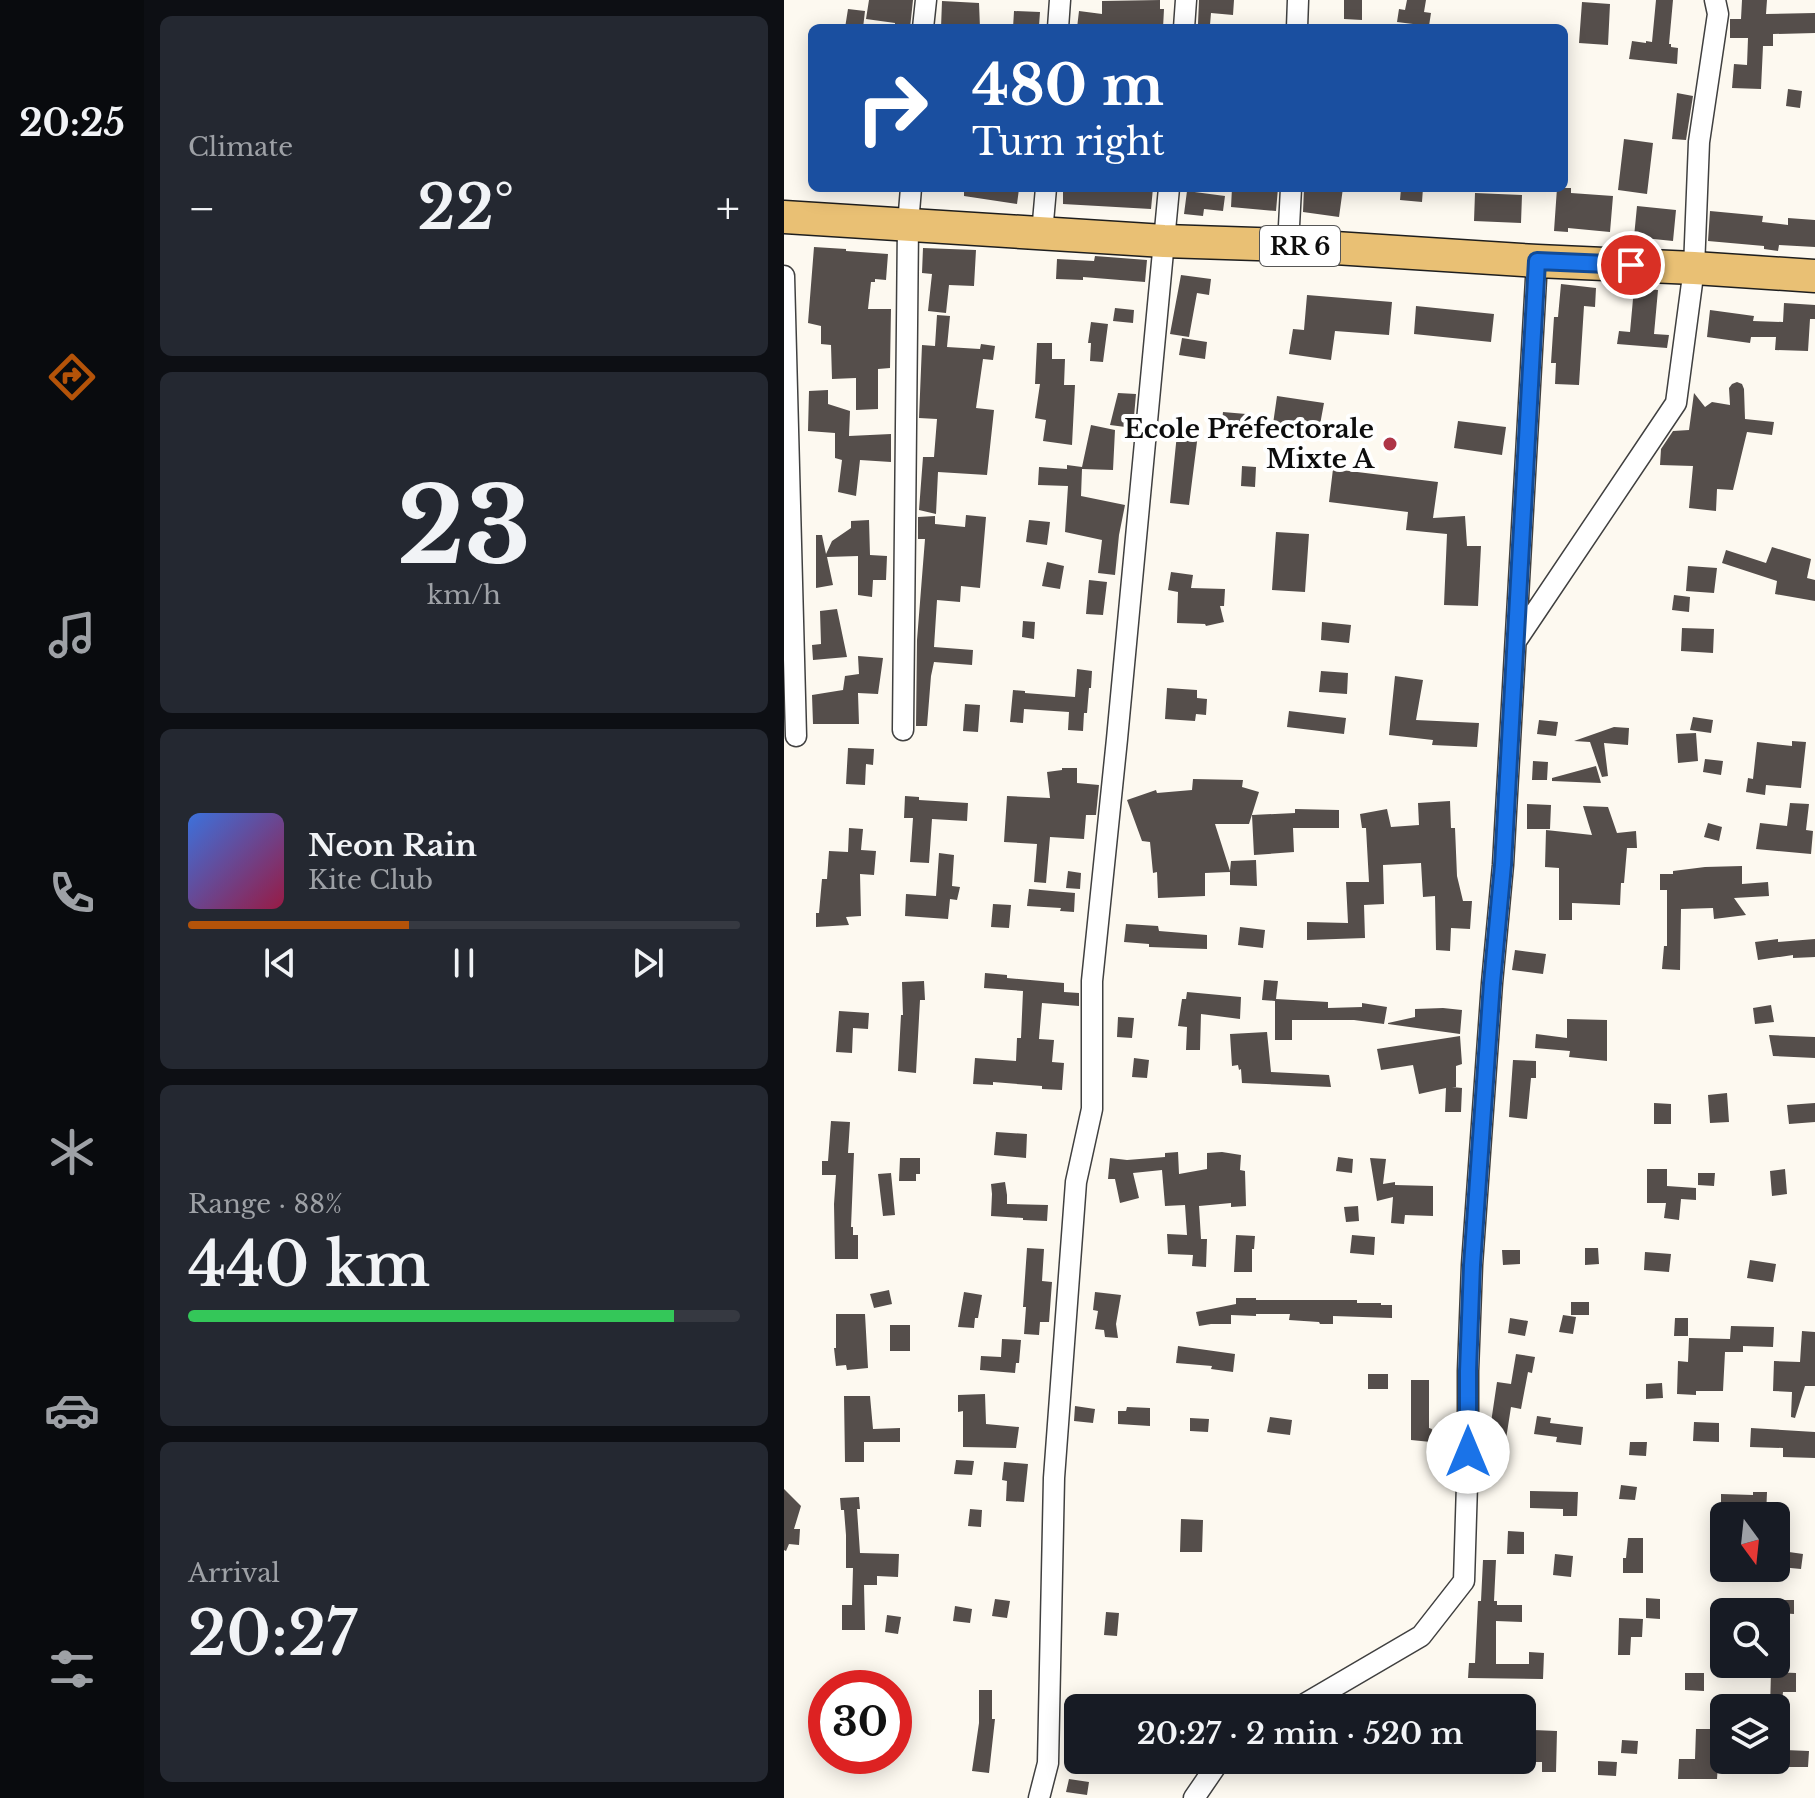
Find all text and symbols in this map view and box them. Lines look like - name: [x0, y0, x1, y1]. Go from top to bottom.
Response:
- text: 480 m: [972, 51, 1164, 120]
- icon: right: [840, 56, 944, 160]
- text: 20:25: [19, 101, 125, 146]
- text: Turn right: [972, 120, 1165, 165]
- text: Climate: [188, 131, 293, 163]
- text: 22°: [417, 171, 514, 245]
- text: −: [188, 181, 216, 236]
- text: +: [716, 181, 740, 236]
- road number: RR 6: [1260, 226, 1340, 266]
- pin: [1597, 231, 1665, 299]
- icon: arrive: [1609, 243, 1653, 287]
- icon: directions: [44, 349, 100, 405]
- place label: Ecole Préfectorale Mixte A: [1124, 413, 1375, 475]
- marker: Ecole Préfectorale Mixte A: [1381, 435, 1399, 453]
- text: 23: [397, 462, 531, 591]
- text: km/h: [427, 579, 501, 611]
- icon: music: [44, 607, 100, 663]
- text: Neon Rain: [308, 827, 477, 864]
- text: Kite Club: [308, 864, 433, 896]
- icon: phone: [44, 865, 100, 921]
- icon: previous: [258, 941, 302, 985]
- icon: pause: [442, 941, 486, 985]
- icon: next: [626, 941, 670, 985]
- icon: climate: [44, 1124, 100, 1180]
- text: Range · 88%: [188, 1188, 342, 1220]
- text: 440 km: [188, 1228, 430, 1302]
- icon: car: [44, 1382, 100, 1438]
- position arrow: [1426, 1410, 1510, 1494]
- north arrow: [1710, 1502, 1790, 1582]
- map controls: [1710, 1502, 1790, 1774]
- text: Arrival: [188, 1557, 280, 1589]
- text: 20:27: [188, 1597, 357, 1671]
- button: search: [1710, 1598, 1790, 1678]
- icon: filters: [44, 1641, 100, 1697]
- speed limit sign: 30: [808, 1670, 912, 1774]
- button: layers: [1710, 1694, 1790, 1774]
- text: 20:27 · 2 min · 520 m: [1137, 1715, 1463, 1752]

